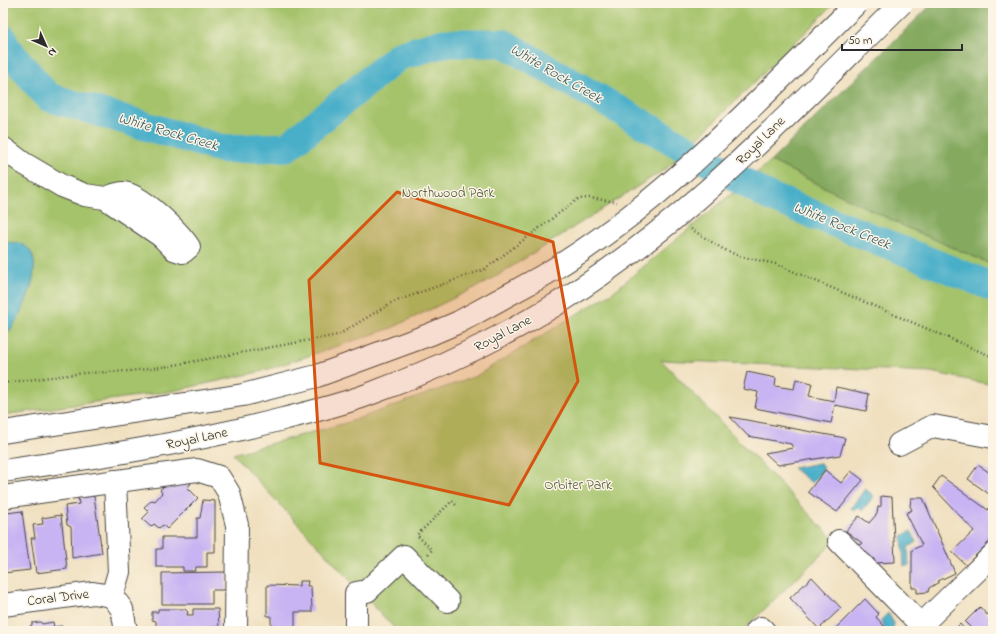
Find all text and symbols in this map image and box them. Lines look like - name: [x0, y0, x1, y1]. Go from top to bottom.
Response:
- north arrow: [26, 26, 66, 66]
- scale bar: [842, 26, 962, 52]
- text: 50 m: [848, 32, 872, 50]
- water label: White Rock Creek: [506, 39, 607, 110]
- text: N: [44, 44, 61, 61]
- water label: White Rock Creek: [115, 107, 222, 157]
- street label: Royal Lane: [732, 111, 792, 171]
- park label: Northwood Park: [402, 183, 495, 204]
- water label: White Rock Creek: [790, 197, 895, 256]
- street label: Royal Lane: [471, 310, 536, 359]
- street label: Royal Lane: [164, 422, 230, 457]
- park label: Orbiter Park: [544, 475, 613, 496]
- street label: Coral Drive: [26, 584, 91, 612]

